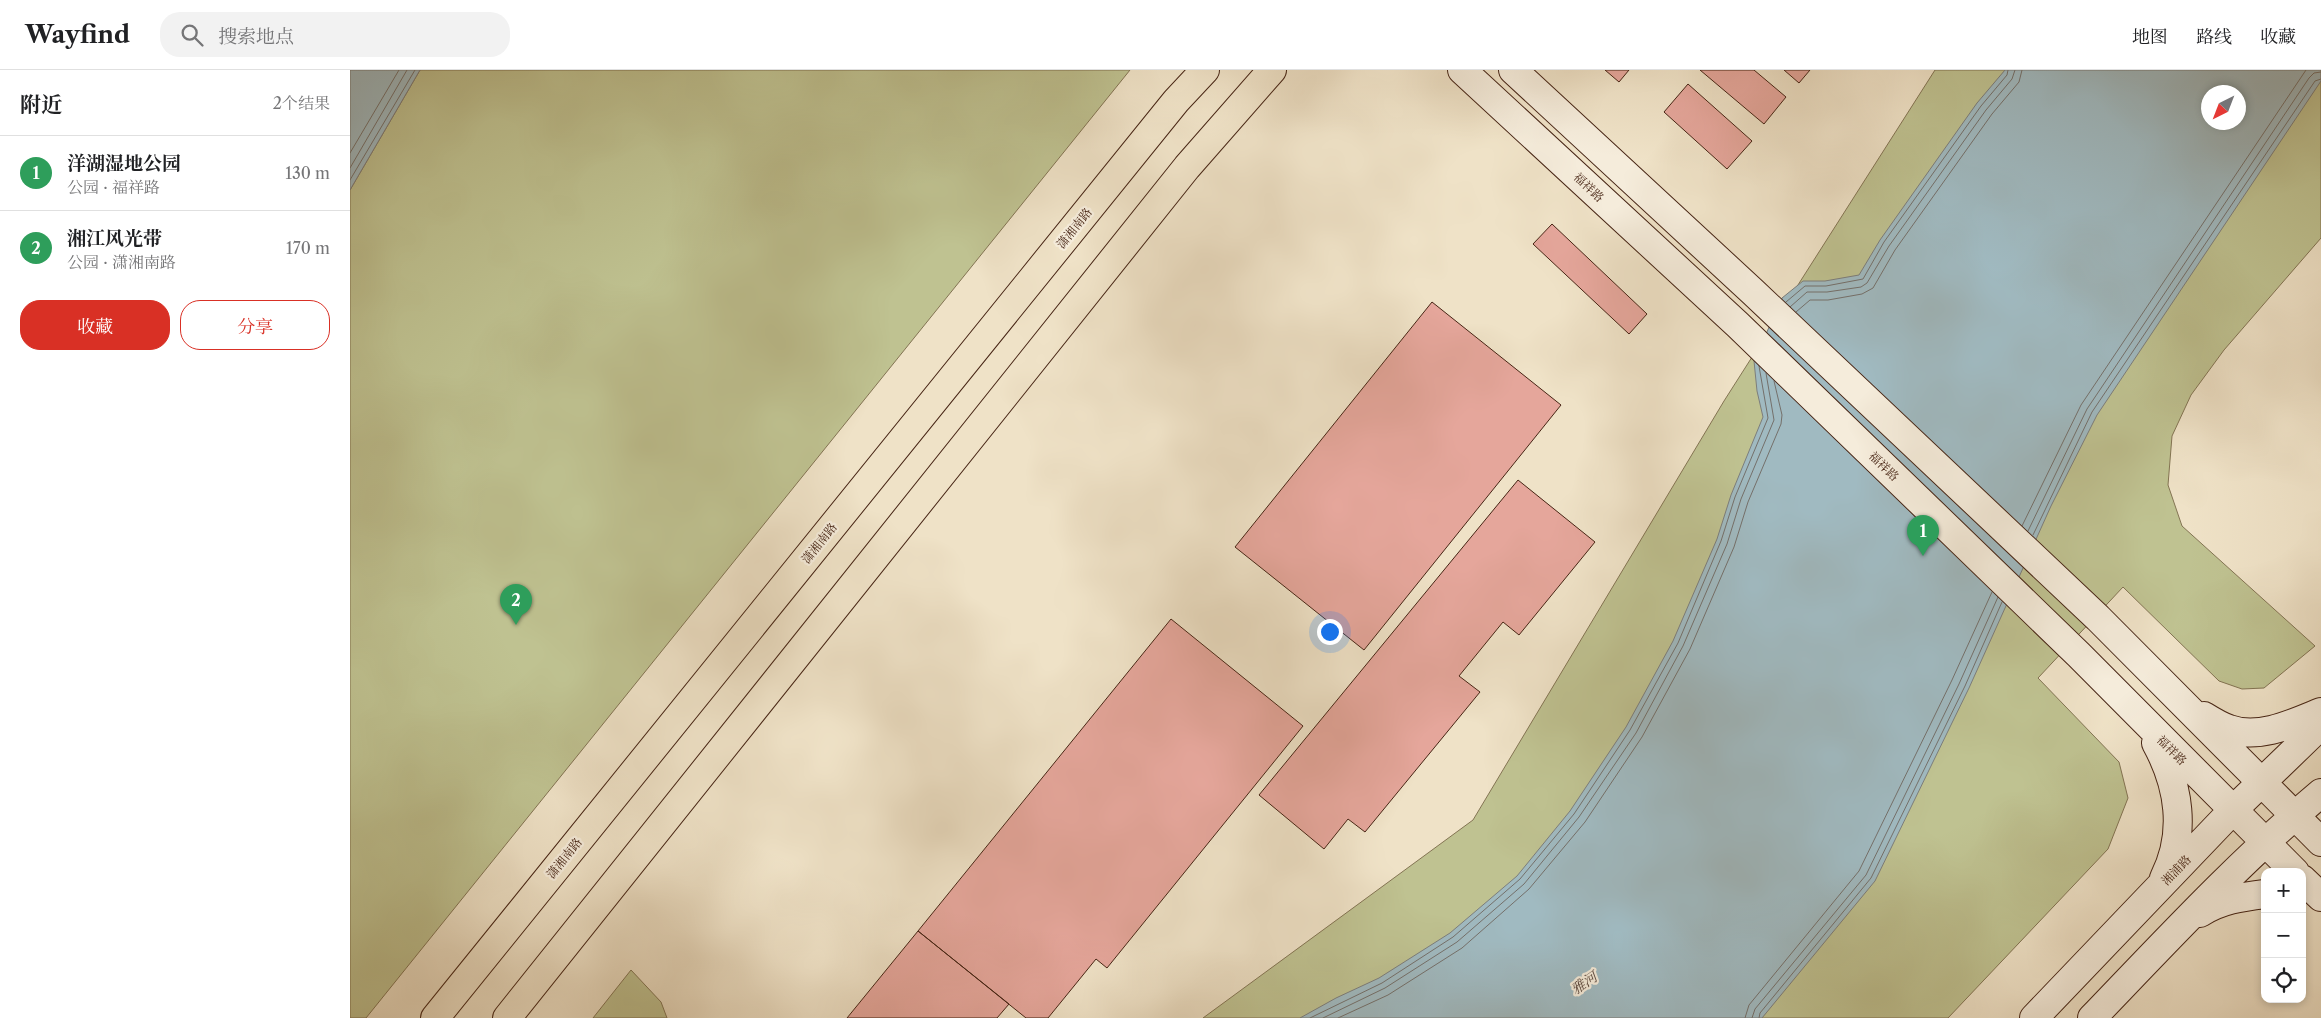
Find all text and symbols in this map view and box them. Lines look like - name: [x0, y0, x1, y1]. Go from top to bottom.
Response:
- search box: [160, 12, 510, 57]
- text: Wayfind: [25, 20, 130, 49]
- icon: search: [178, 21, 206, 49]
- text: 搜索地点: [218, 25, 294, 48]
- text: 地图: [2132, 26, 2168, 48]
- text: 路线: [2196, 26, 2232, 48]
- text: 收藏: [2260, 26, 2296, 48]
- north arrow: [2201, 85, 2246, 130]
- text: 附近: [20, 92, 62, 117]
- text: 2个结果: [273, 93, 330, 113]
- text: 洋湖湿地公园: [67, 152, 181, 175]
- text: 1: [32, 163, 40, 183]
- text: 130 m: [285, 163, 330, 183]
- street label: 福祥路: [1571, 169, 1607, 205]
- text: 公园 · 福祥路: [67, 177, 160, 197]
- street label: 潇湘南路: [1053, 205, 1095, 251]
- text: 湘江风光带: [67, 227, 162, 250]
- text: 2: [31, 238, 41, 258]
- text: 170 m: [286, 238, 330, 258]
- text: 公园 · 潇湘南路: [67, 252, 176, 272]
- button: 收藏: [20, 300, 170, 350]
- button: 分享: [180, 300, 330, 350]
- street label: 福祥路: [1866, 448, 1902, 484]
- pin: 1: [1907, 515, 1939, 556]
- street label: 潇湘南路: [798, 520, 840, 566]
- pin: 2: [500, 584, 532, 625]
- your location: [1317, 619, 1343, 645]
- street label: 福祥路: [2154, 732, 2190, 768]
- street label: 潇湘南路: [543, 835, 585, 881]
- street label: 湘浦路: [2158, 852, 2194, 888]
- map controls: [2261, 868, 2306, 1003]
- button: +: [2261, 868, 2306, 913]
- button: −: [2261, 913, 2306, 958]
- button: locate: [2261, 958, 2306, 1003]
- water label: 雅河: [1567, 966, 1603, 998]

